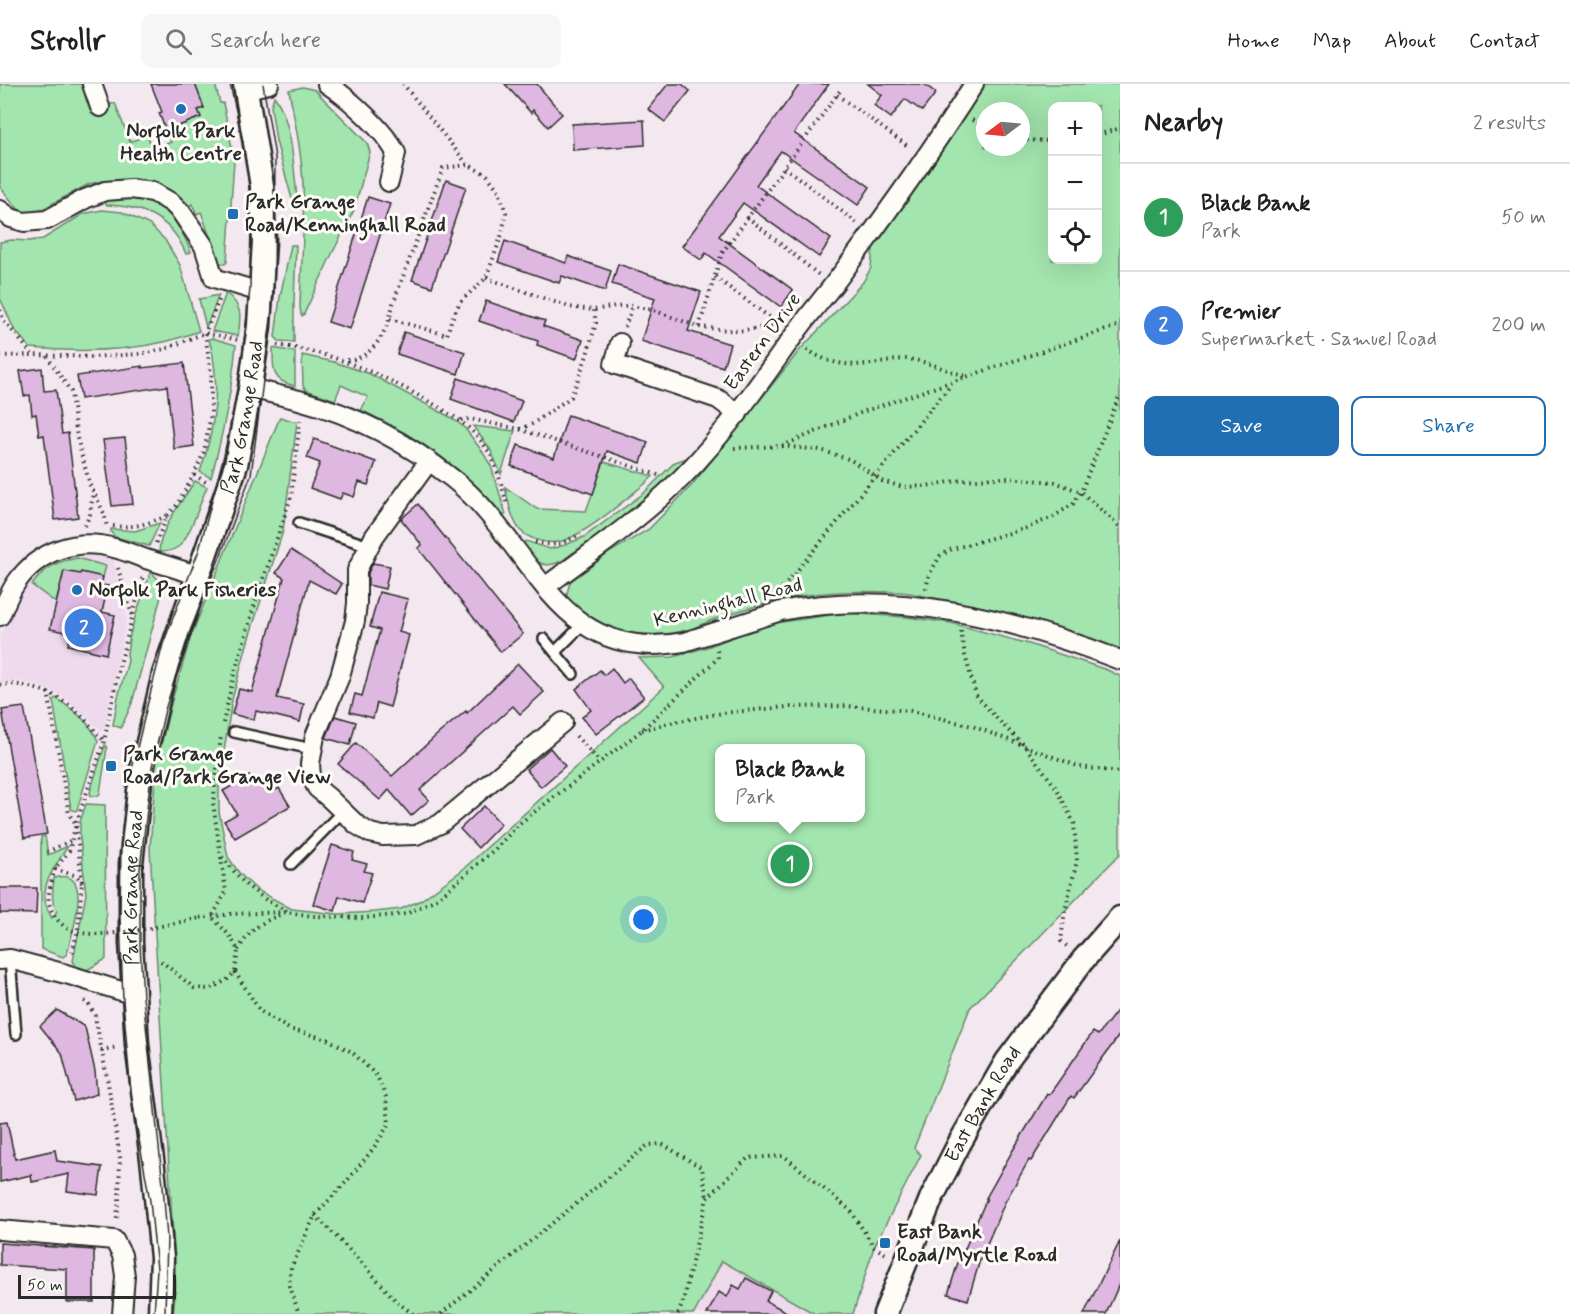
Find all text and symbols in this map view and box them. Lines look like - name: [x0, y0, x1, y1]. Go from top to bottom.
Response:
- search box: [141, 14, 561, 68]
- text: Strollr: [30, 23, 105, 60]
- icon: search: [162, 25, 195, 58]
- text: Search here: [210, 27, 321, 55]
- text: Home: [1228, 27, 1280, 55]
- text: Map: [1313, 27, 1351, 55]
- text: About: [1384, 27, 1436, 55]
- text: Contact: [1469, 27, 1540, 55]
- marker: Norfolk Park Health Centre: [174, 102, 188, 116]
- north arrow: [976, 102, 1030, 156]
- map controls: [1048, 102, 1102, 264]
- button: +: [1048, 102, 1102, 156]
- text: Nearby: [1144, 106, 1223, 140]
- text: 2 results: [1473, 110, 1546, 137]
- place label: Norfolk Park Health Centre: [120, 118, 242, 168]
- button: −: [1048, 156, 1102, 210]
- place label: Park Grange Road/Kenninghall Road: [245, 189, 446, 241]
- text: Black Bank: [1201, 190, 1310, 218]
- text: 1: [1159, 204, 1168, 231]
- text: 50 m: [1501, 204, 1546, 231]
- marker: Park Grange Road/Kenninghall Road: [226, 207, 240, 221]
- button: locate: [1048, 210, 1102, 264]
- text: Park: [1201, 218, 1241, 245]
- street label: Eastern Drive: [718, 287, 808, 397]
- text: Premier: [1201, 298, 1281, 326]
- text: 2: [1159, 312, 1168, 339]
- text: 200 m: [1491, 312, 1546, 339]
- text: Supermarket · Samuel Road: [1201, 326, 1437, 353]
- street label: Park Grange Road: [214, 339, 270, 497]
- button: Save: [1144, 396, 1339, 456]
- button: Share: [1351, 396, 1546, 456]
- street label: Kenninghall Road: [651, 572, 805, 636]
- place label: Norfolk Park Fisheries: [89, 577, 277, 606]
- marker: Norfolk Park Fisheries: [70, 583, 84, 597]
- pin: 2: [64, 606, 104, 650]
- place label: Park Grange Road/Park Grange View: [123, 741, 331, 791]
- popup: [715, 744, 865, 822]
- text: Black Bank: [735, 756, 845, 784]
- marker: Park Grange Road/Park Grange View: [104, 759, 118, 773]
- text: Park: [735, 784, 775, 811]
- street label: Park Grange Road: [118, 809, 150, 966]
- pin: 1: [770, 842, 810, 886]
- your location: [629, 905, 658, 934]
- street label: East Bank Road: [938, 1040, 1027, 1167]
- place label: East Bank Road/Myrtle Road: [897, 1219, 1057, 1269]
- marker: East Bank Road/Myrtle Road: [878, 1236, 892, 1250]
- scale bar: [18, 1272, 176, 1300]
- text: 50 m: [27, 1275, 63, 1296]

